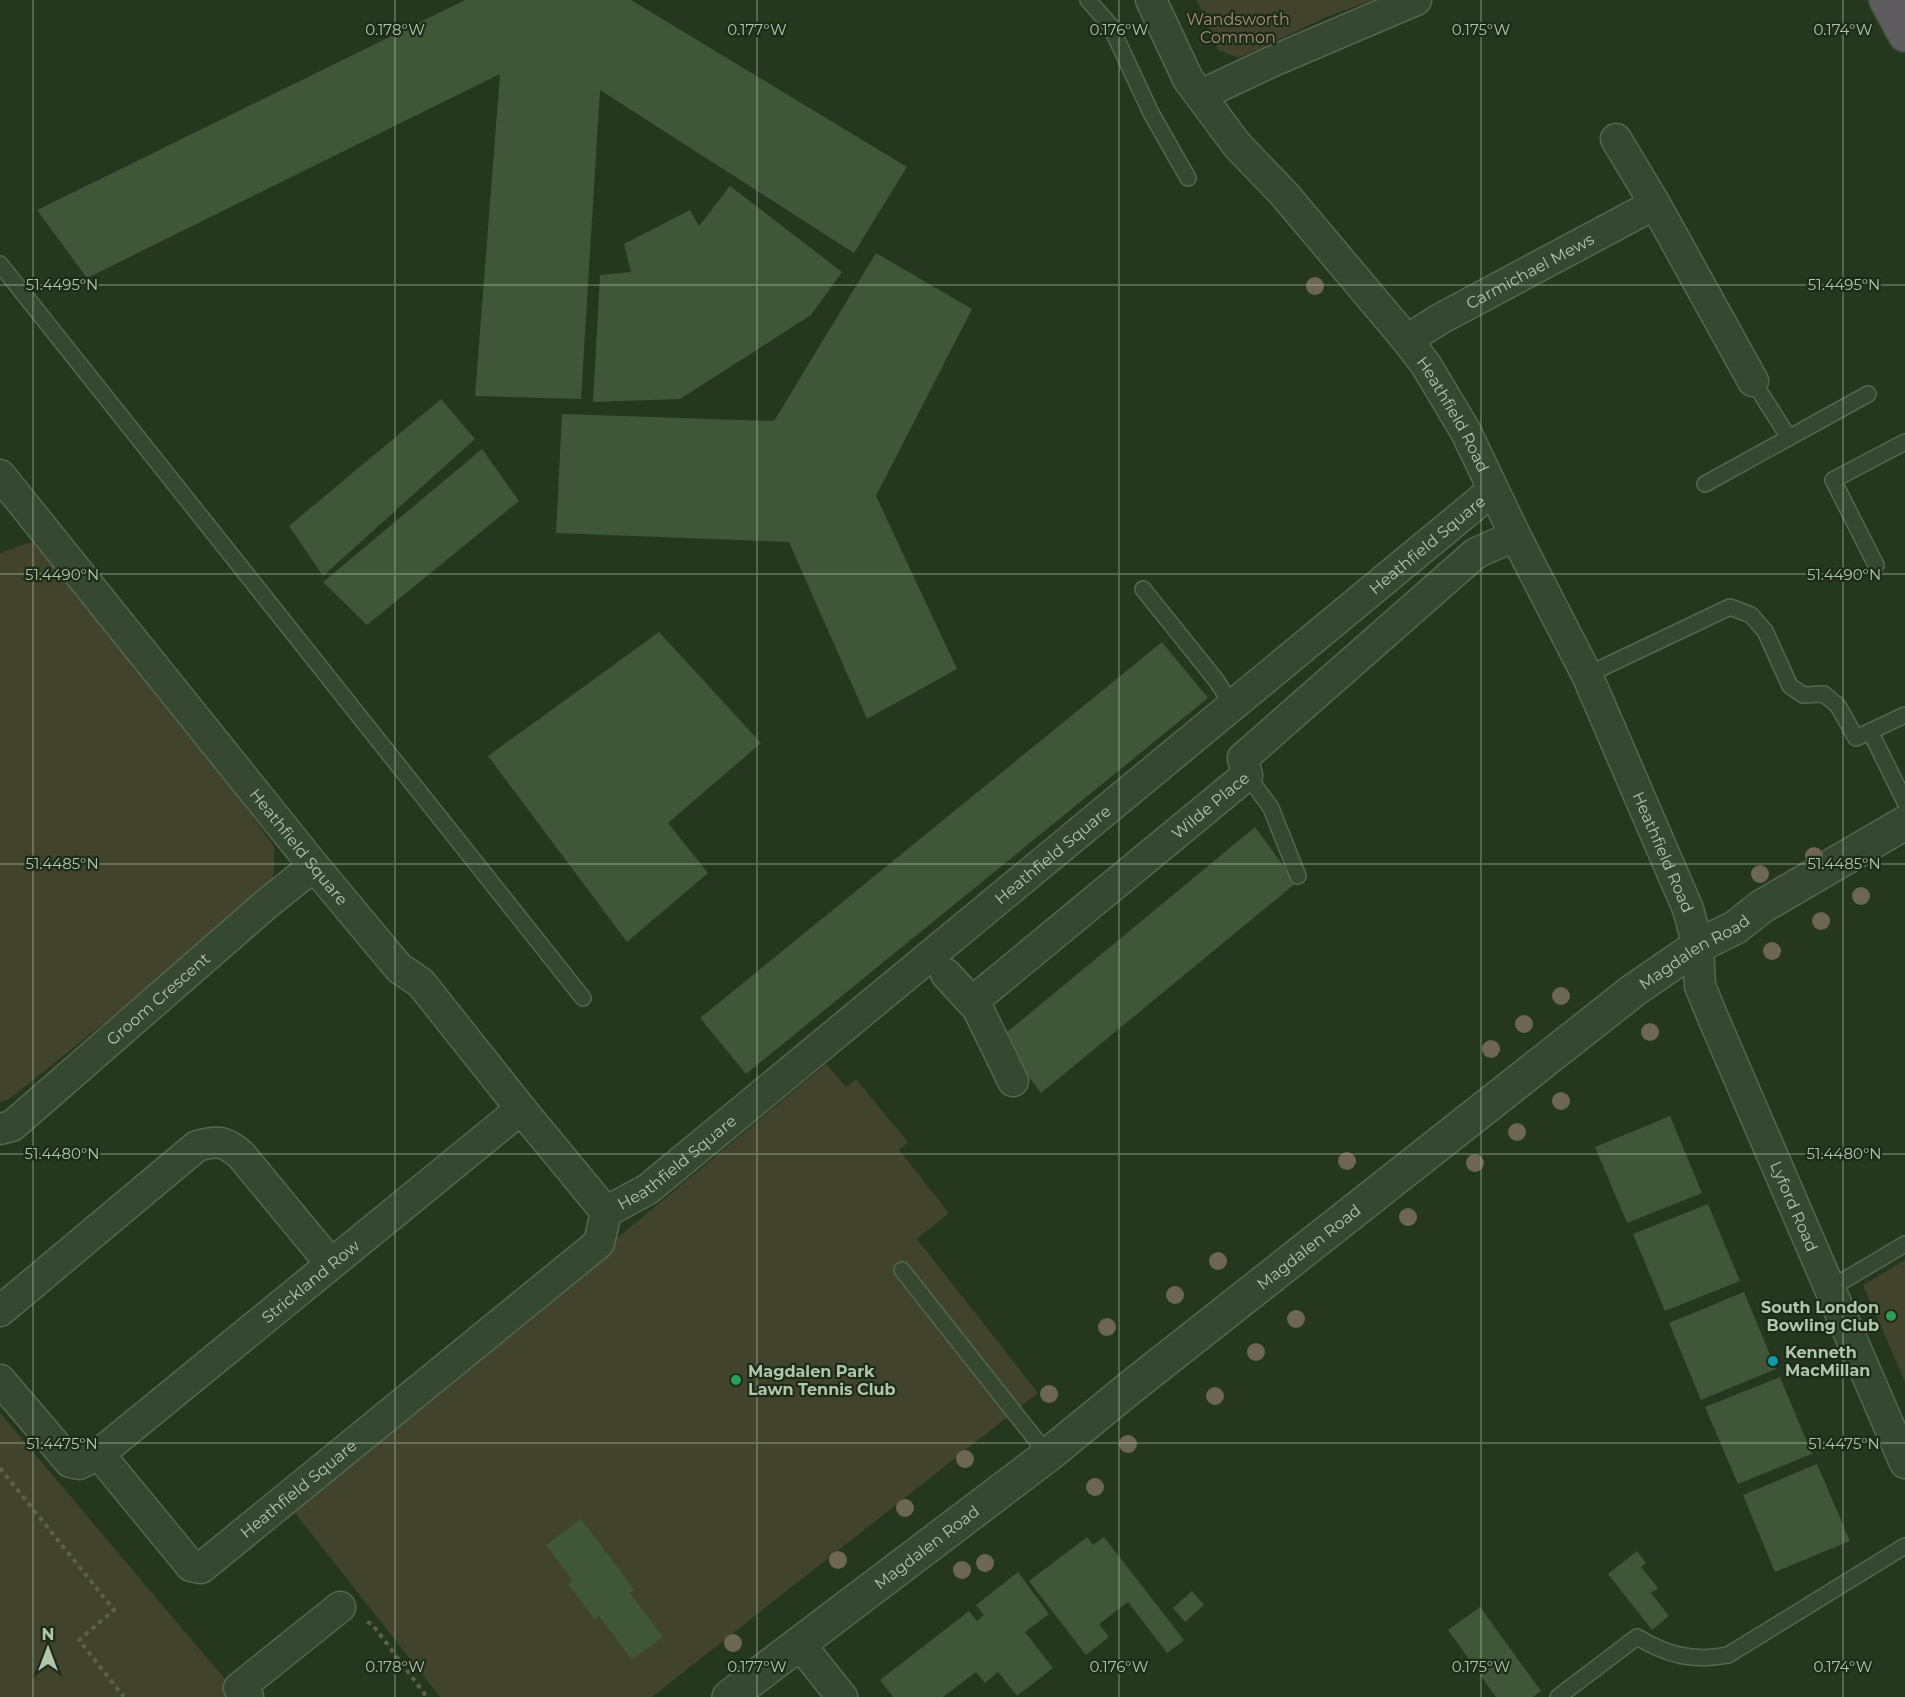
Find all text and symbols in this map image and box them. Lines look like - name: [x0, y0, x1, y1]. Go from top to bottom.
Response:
- park label: Wandsworth Common: [1186, 10, 1290, 47]
- text: 0.178°W: [365, 20, 425, 39]
- text: 0.177°W: [727, 20, 787, 39]
- text: 0.176°W: [1090, 20, 1149, 39]
- text: 0.175°W: [1452, 20, 1511, 39]
- text: 0.174°W: [1814, 20, 1873, 39]
- street label: Carmichael Mews: [1463, 229, 1597, 313]
- text: 51.4495°N: [26, 275, 98, 294]
- text: 51.4495°N: [1808, 275, 1880, 294]
- street label: Heathfield Road: [1413, 353, 1493, 475]
- street label: Heathfield Square: [1365, 492, 1489, 598]
- text: 51.4490°N: [25, 565, 99, 584]
- text: 51.4490°N: [1807, 565, 1881, 584]
- street label: Wilde Place: [1168, 768, 1253, 843]
- street label: Heathfield Square: [246, 785, 352, 909]
- street label: Heathfield Road: [1628, 789, 1697, 916]
- street label: Heathfield Square: [991, 801, 1115, 908]
- text: 51.4485°N: [25, 854, 99, 873]
- text: 51.4485°N: [1807, 854, 1881, 873]
- street label: Magdalen Road: [1636, 911, 1754, 994]
- street label: Groom Crescent: [103, 949, 214, 1049]
- street label: Heathfield Square: [614, 1111, 740, 1214]
- text: 51.4480°N: [25, 1144, 99, 1163]
- text: 51.4480°N: [1807, 1144, 1881, 1163]
- street label: Lyford Road: [1766, 1158, 1822, 1255]
- street label: Magdalen Road: [1253, 1200, 1365, 1294]
- street label: Strickland Row: [258, 1236, 363, 1327]
- place label: South London Bowling Club: [1761, 1298, 1879, 1335]
- marker: South London Bowling Club: [1884, 1309, 1898, 1323]
- place label: Kenneth MacMillan: [1785, 1343, 1870, 1380]
- marker: Kenneth MacMillan: [1766, 1354, 1780, 1368]
- place label: Magdalen Park Lawn Tennis Club: [748, 1362, 896, 1399]
- marker: Magdalen Park Lawn Tennis Club: [729, 1373, 743, 1387]
- text: 51.4475°N: [26, 1434, 98, 1453]
- text: 51.4475°N: [1808, 1434, 1880, 1453]
- street label: Heathfield Square: [236, 1436, 361, 1542]
- street label: Magdalen Road: [871, 1502, 983, 1593]
- north arrow: [18, 1619, 78, 1679]
- text: N: [42, 1625, 54, 1644]
- text: 0.178°W: [365, 1657, 425, 1676]
- text: 0.177°W: [727, 1657, 787, 1676]
- text: 0.176°W: [1090, 1657, 1149, 1676]
- text: 0.175°W: [1452, 1657, 1511, 1676]
- text: 0.174°W: [1814, 1657, 1873, 1676]

